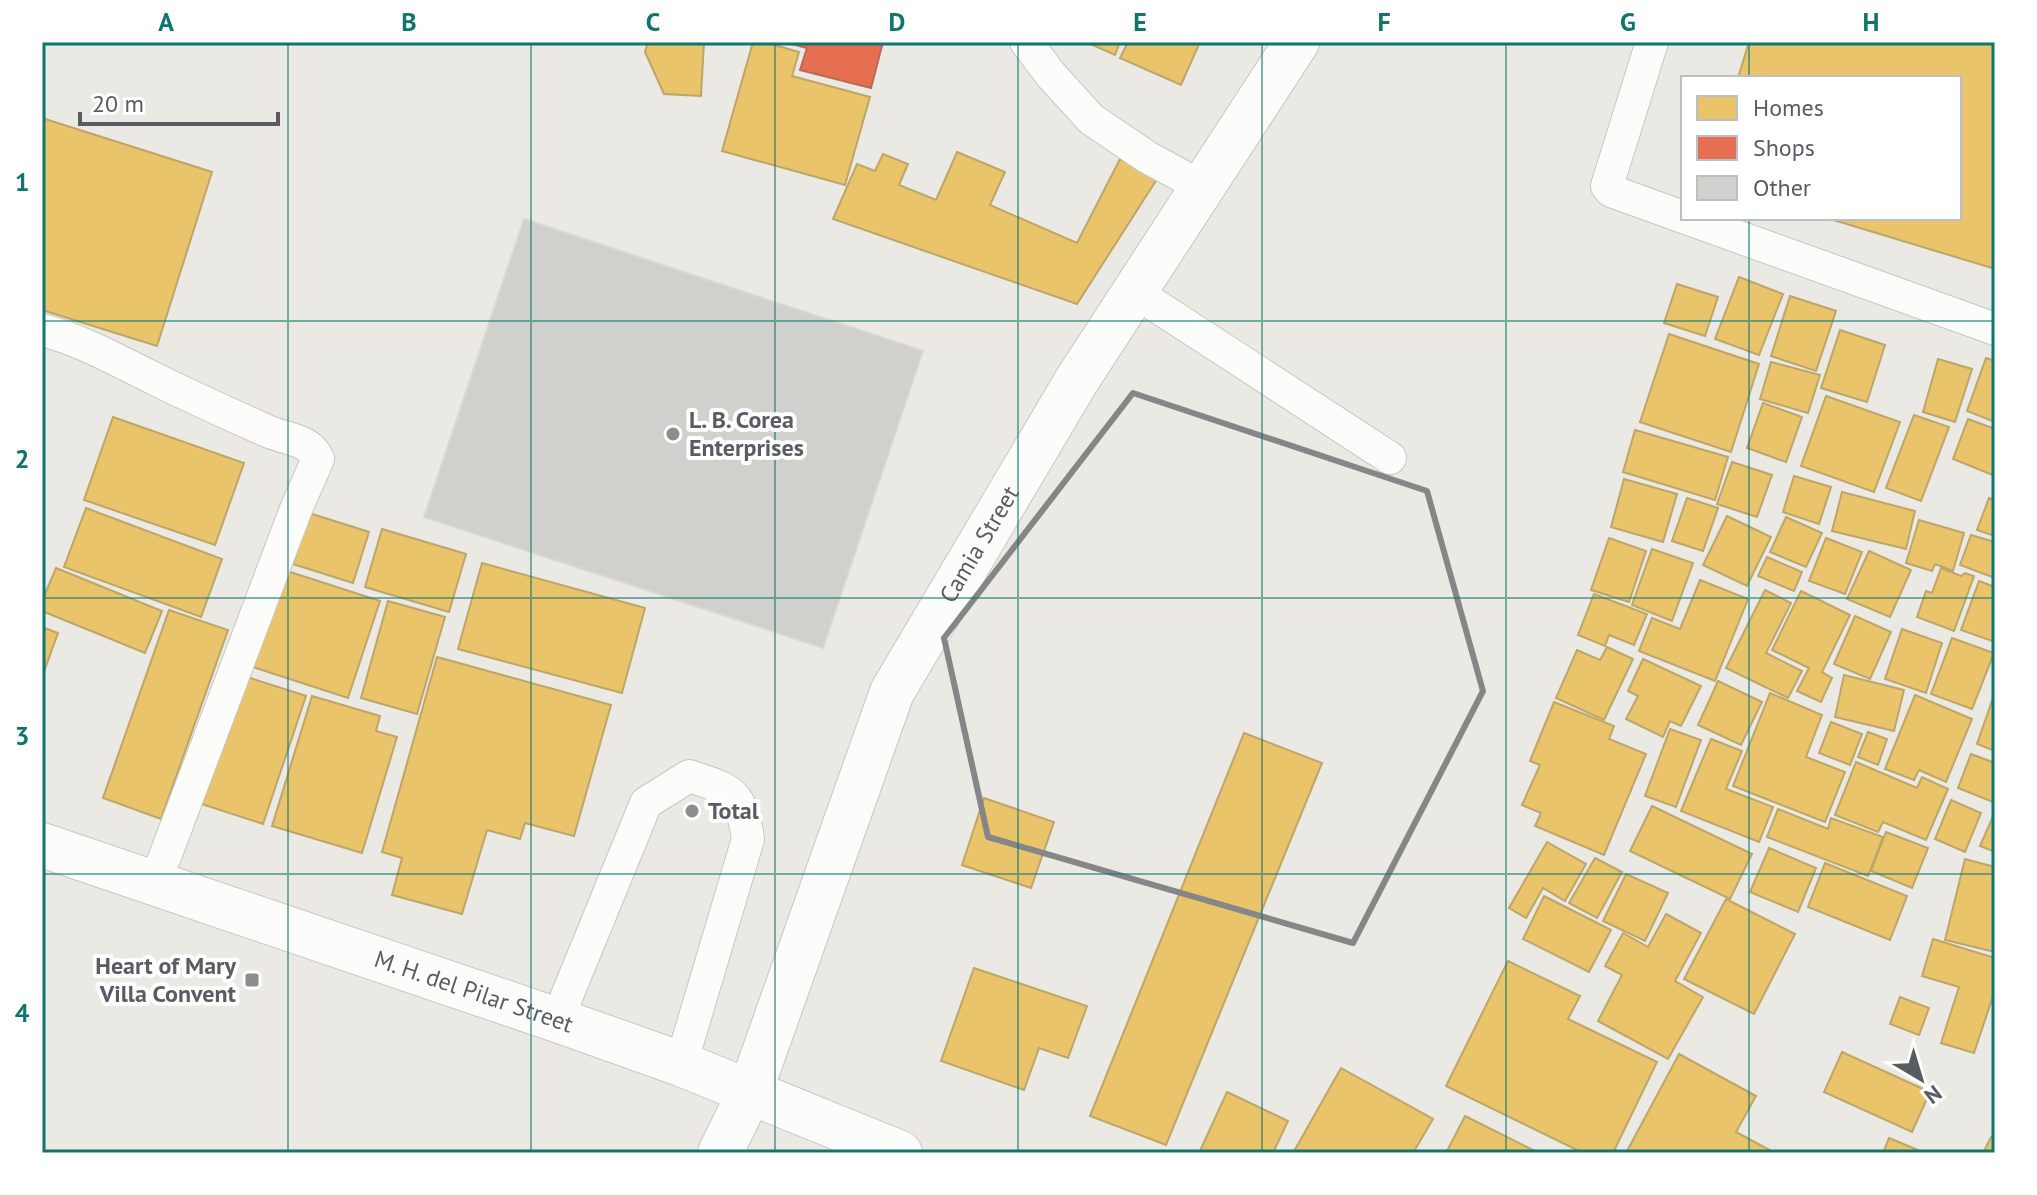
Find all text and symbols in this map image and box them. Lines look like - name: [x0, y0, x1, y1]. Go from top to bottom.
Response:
- text: A: [158, 5, 174, 38]
- text: B: [401, 5, 417, 38]
- text: C: [646, 5, 660, 38]
- text: D: [889, 5, 905, 38]
- text: E: [1133, 5, 1147, 38]
- text: F: [1377, 5, 1391, 38]
- text: G: [1620, 5, 1636, 38]
- text: H: [1863, 5, 1879, 38]
- scale bar: [80, 76, 278, 126]
- legend: [1681, 76, 1961, 220]
- text: 20 m: [92, 88, 144, 119]
- text: Homes: [1753, 92, 1824, 123]
- text: Shops: [1753, 132, 1815, 163]
- text: 1: [15, 165, 29, 198]
- text: Other: [1753, 172, 1811, 203]
- place label: L. B. Corea Enterprises: [689, 404, 804, 463]
- marker: L. B. Corea Enterprises: [664, 425, 682, 443]
- text: 2: [15, 442, 29, 475]
- street label: Camia Street: [932, 480, 1026, 608]
- text: 3: [15, 719, 29, 752]
- place label: Total: [708, 795, 760, 826]
- marker: Total: [683, 802, 701, 820]
- street label: M. H. del Pilar Street: [371, 943, 577, 1039]
- place label: Heart of Mary Villa Convent: [95, 950, 237, 1009]
- marker: Heart of Mary Villa Convent: [243, 971, 261, 989]
- text: 4: [15, 996, 30, 1029]
- north arrow: [1881, 1039, 1961, 1119]
- text: N: [1919, 1079, 1948, 1110]

